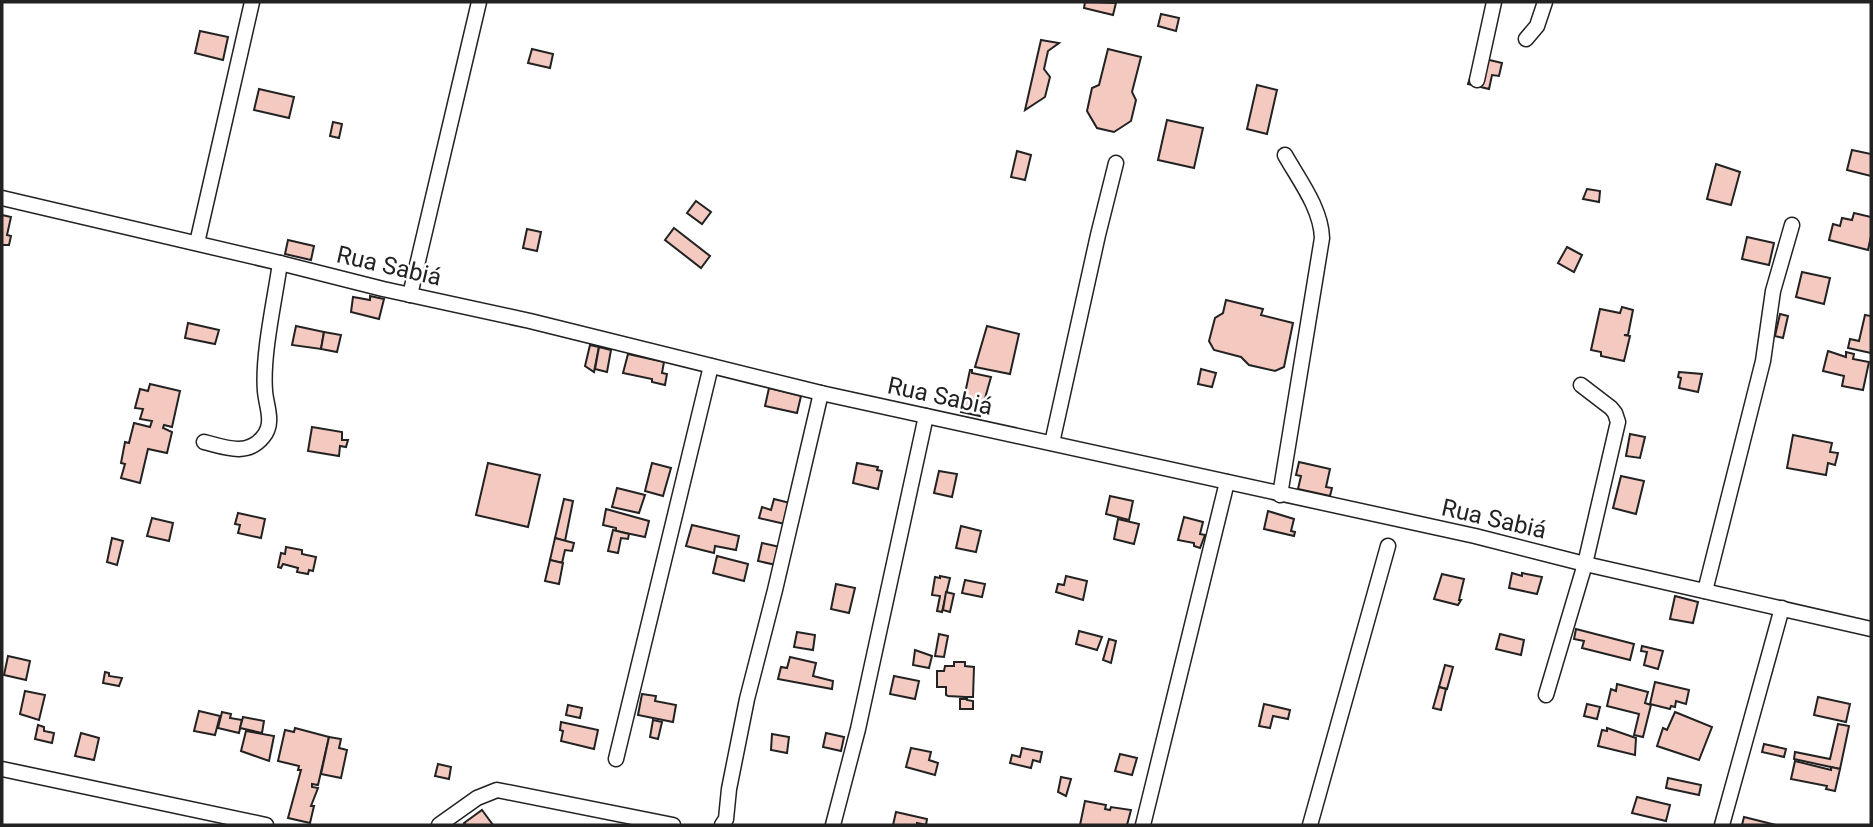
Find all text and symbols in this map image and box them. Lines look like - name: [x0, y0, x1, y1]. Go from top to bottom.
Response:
- street label: Rua Sabiá: [334, 240, 444, 292]
- street label: Rua Sabiá: [885, 371, 995, 421]
- street label: Rua Sabiá: [1439, 493, 1549, 545]

